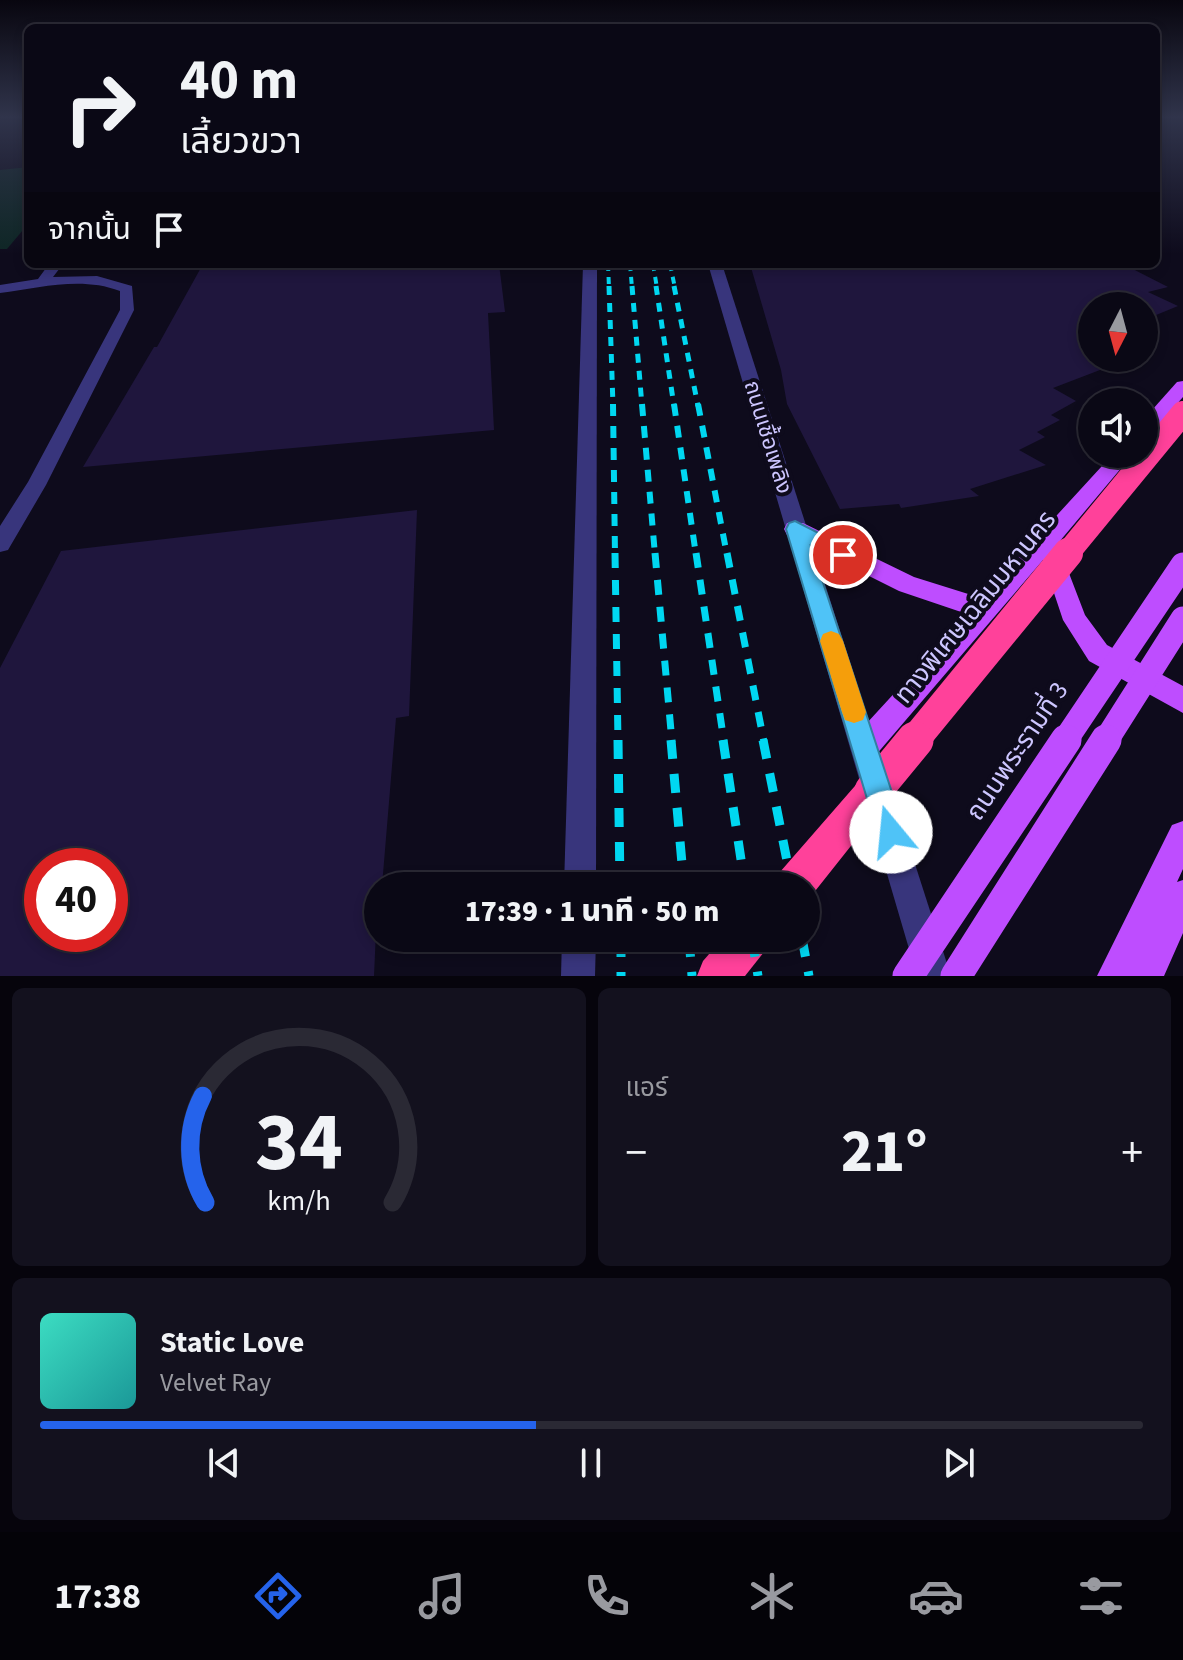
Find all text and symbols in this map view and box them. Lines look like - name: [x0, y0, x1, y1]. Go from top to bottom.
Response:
- text: 40 m: [180, 41, 298, 120]
- icon: right: [48, 56, 152, 160]
- text: เลี้ยวขวา: [180, 116, 302, 167]
- text: จากนั้น: [48, 208, 131, 251]
- icon: arrive: [147, 208, 191, 252]
- north arrow: [1078, 292, 1158, 372]
- map controls: [1078, 292, 1158, 468]
- street label: ถนนเชื้อเพลิง: [736, 376, 800, 498]
- button: sound: [1078, 388, 1158, 468]
- street label: ทางพิเศษเฉลิมมหานคร: [885, 502, 1065, 712]
- pin: [809, 521, 877, 589]
- icon: arrive: [821, 533, 865, 577]
- street label: ถนนพระรามที่ 3: [957, 674, 1077, 828]
- position arrow: [849, 790, 933, 874]
- speed limit sign: 40: [24, 848, 128, 952]
- text: 17:39 · 1 นาที · 50 m: [465, 890, 719, 933]
- text: แอร์: [626, 1069, 668, 1106]
- text: 34: [255, 1084, 343, 1202]
- text: 21°: [841, 1110, 927, 1195]
- text: −: [626, 1122, 647, 1185]
- text: +: [1121, 1122, 1143, 1185]
- text: km/h: [267, 1181, 330, 1221]
- text: Static Love: [160, 1321, 304, 1364]
- text: Velvet Ray: [160, 1364, 271, 1401]
- icon: previous: [202, 1441, 246, 1485]
- icon: pause: [569, 1441, 613, 1485]
- icon: next: [937, 1441, 981, 1485]
- icon: directions: [250, 1568, 306, 1624]
- icon: music: [414, 1568, 470, 1624]
- icon: phone: [579, 1568, 635, 1624]
- icon: climate: [744, 1568, 800, 1624]
- icon: car: [908, 1568, 964, 1624]
- icon: filters: [1073, 1568, 1129, 1624]
- text: 17:38: [54, 1571, 141, 1622]

